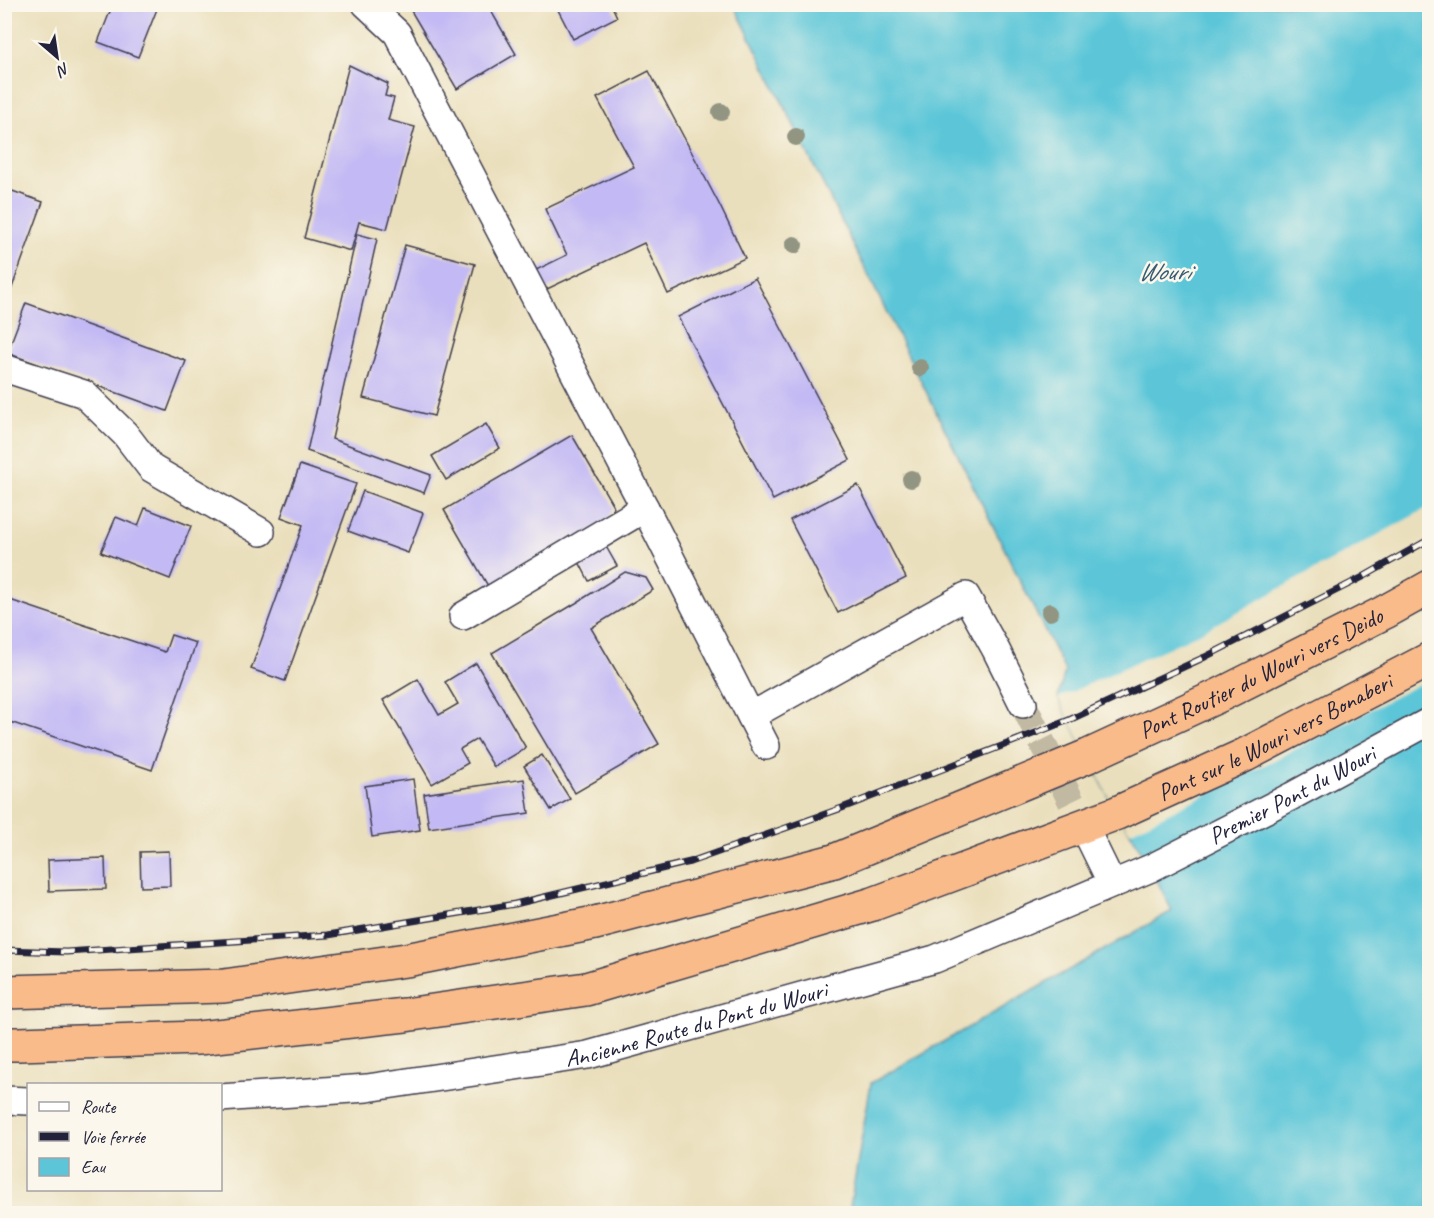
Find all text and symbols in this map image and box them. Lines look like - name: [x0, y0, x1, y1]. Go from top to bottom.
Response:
- north arrow: [27, 27, 87, 87]
- text: N: [52, 58, 73, 82]
- water label: Wouri: [1138, 255, 1196, 288]
- street label: Pont Routier du Wouri vers Deido: [1134, 600, 1389, 745]
- street label: Pont sur le Wouri vers Bonaberi: [1153, 665, 1399, 808]
- street label: Premier Pont du Wouri: [1203, 737, 1383, 851]
- street label: Ancienne Route du Pont du Wouri: [563, 974, 834, 1073]
- legend: [27, 1083, 222, 1191]
- text: Route: [81, 1096, 116, 1118]
- text: Voie ferrée: [81, 1126, 146, 1148]
- text: Eau: [81, 1156, 106, 1178]

